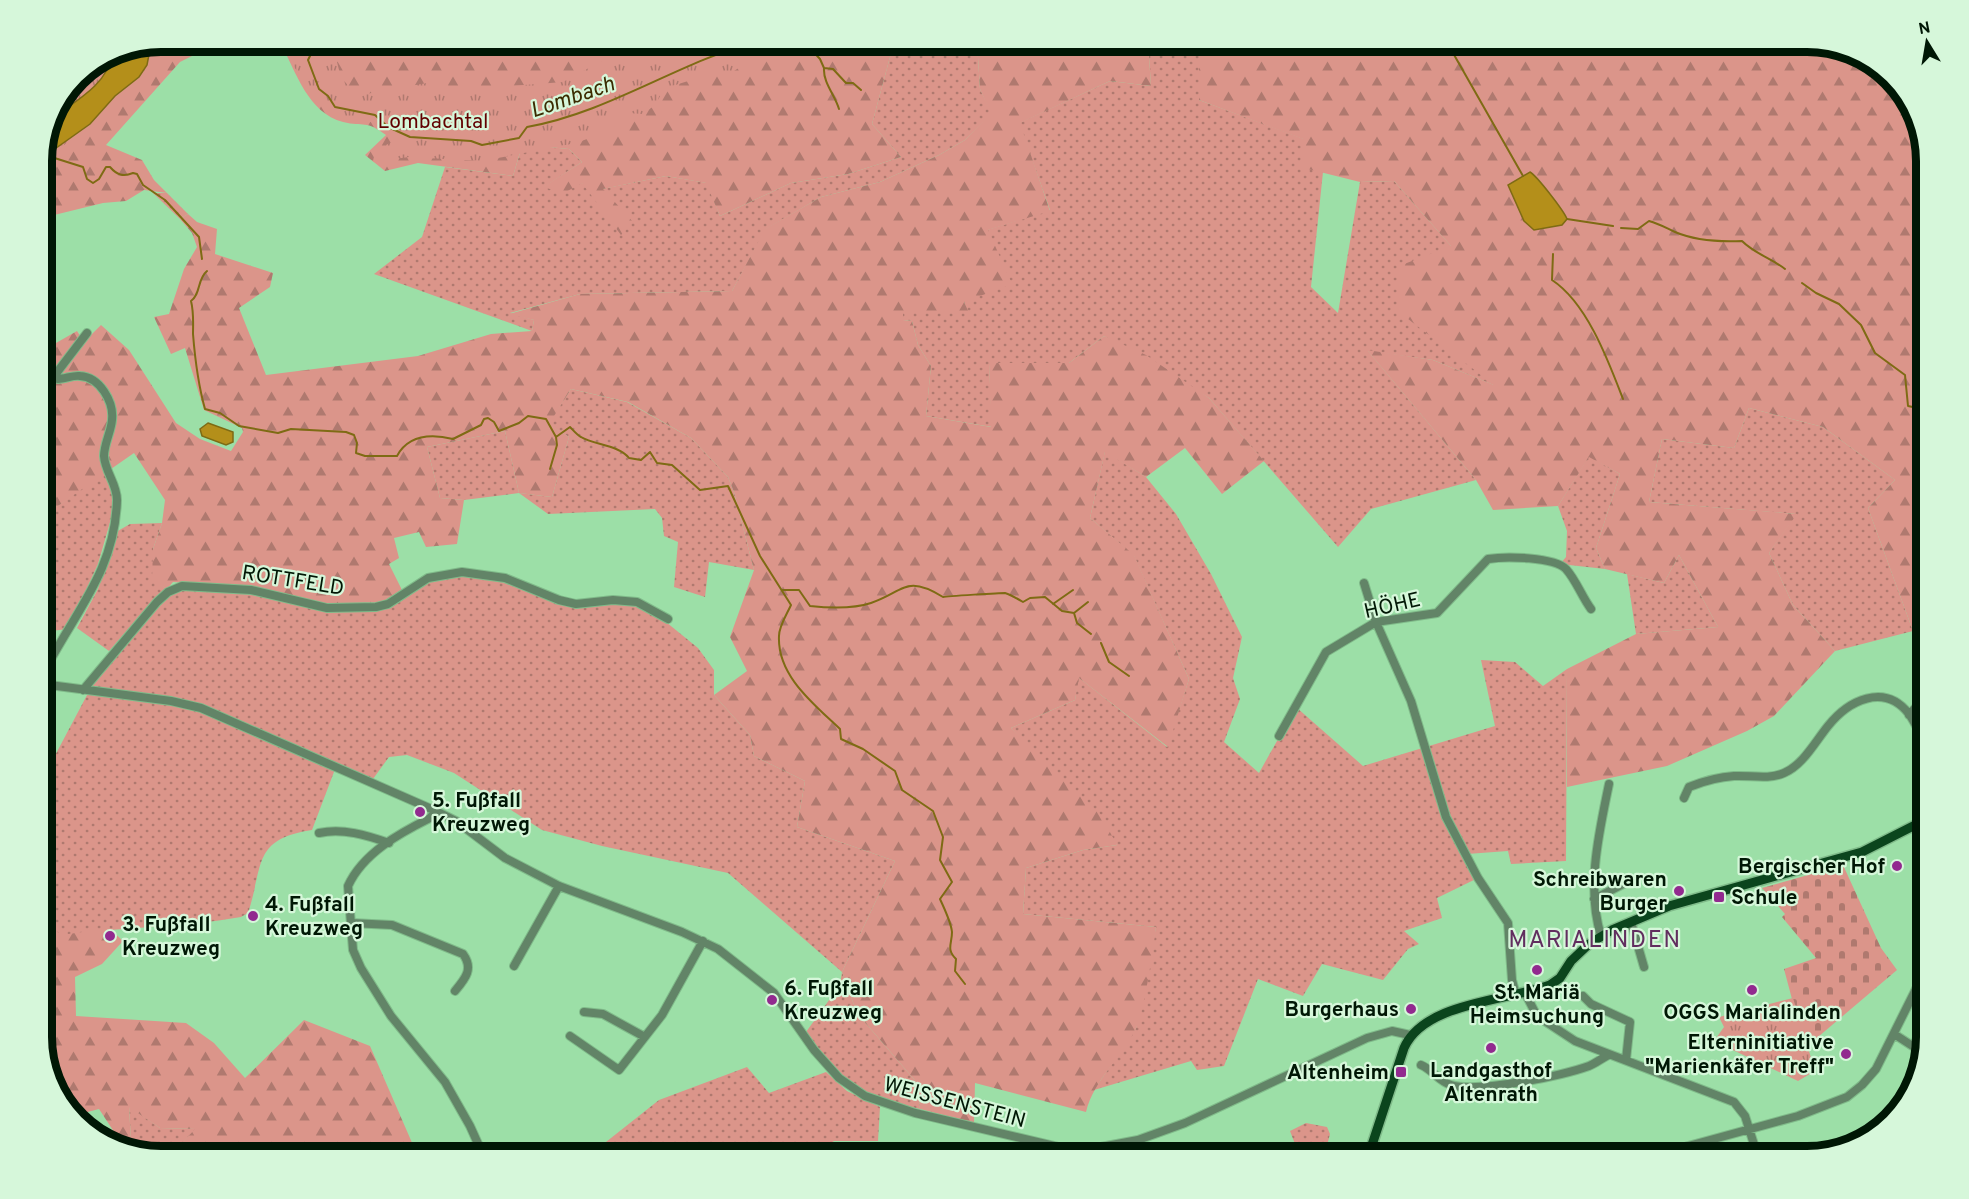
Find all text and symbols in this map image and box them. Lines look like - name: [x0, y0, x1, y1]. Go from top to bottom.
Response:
- north arrow: [1897, 12, 1957, 72]
- text: N: [1917, 18, 1932, 40]
- water label: Lombach: [527, 71, 619, 125]
- park label: Lombachtal: [378, 109, 488, 136]
- street label: ROTTFELD: [240, 560, 346, 603]
- street label: HÖHE: [1361, 587, 1423, 626]
- place label: 5. Fußfall Kreuzweg: [432, 788, 530, 839]
- marker: 5. Fußfall Kreuzweg: [413, 805, 427, 819]
- place label: Bergischer Hof: [1738, 854, 1885, 881]
- marker: Bergischer Hof: [1890, 859, 1904, 873]
- place label: Schreibwaren Burger: [1533, 867, 1667, 918]
- marker: Schreibwaren Burger: [1672, 884, 1686, 898]
- place label: Schule: [1731, 885, 1798, 912]
- marker: Schule: [1712, 890, 1726, 904]
- place label: 4. Fußfall Kreuzweg: [265, 892, 363, 943]
- marker: 4. Fußfall Kreuzweg: [246, 909, 260, 923]
- place label: 3. Fußfall Kreuzweg: [122, 912, 220, 963]
- district label: MARIALINDEN: [1508, 926, 1682, 956]
- marker: 3. Fußfall Kreuzweg: [103, 929, 117, 943]
- marker: St. Mariä Heimsuchung: [1530, 963, 1544, 977]
- place label: 6. Fußfall Kreuzweg: [784, 976, 882, 1027]
- place label: St. Mariä Heimsuchung: [1470, 980, 1604, 1031]
- marker: OGGS Marialinden: [1745, 983, 1759, 997]
- marker: 6. Fußfall Kreuzweg: [765, 993, 779, 1007]
- place label: Burgerhaus: [1285, 997, 1399, 1024]
- place label: OGGS Marialinden: [1663, 1000, 1841, 1027]
- marker: Burgerhaus: [1404, 1002, 1418, 1016]
- place label: Elterninitiative "Marienkäfer Treff": [1645, 1030, 1834, 1081]
- marker: Landgasthof Altenrath: [1484, 1041, 1498, 1055]
- marker: Elterninitiative "Marienkäfer Treff": [1839, 1047, 1853, 1061]
- place label: Landgasthof Altenrath: [1430, 1058, 1552, 1109]
- place label: Altenheim: [1287, 1060, 1389, 1087]
- marker: Altenheim: [1394, 1065, 1408, 1079]
- street label: WEISSENSTEIN: [881, 1072, 1029, 1135]

